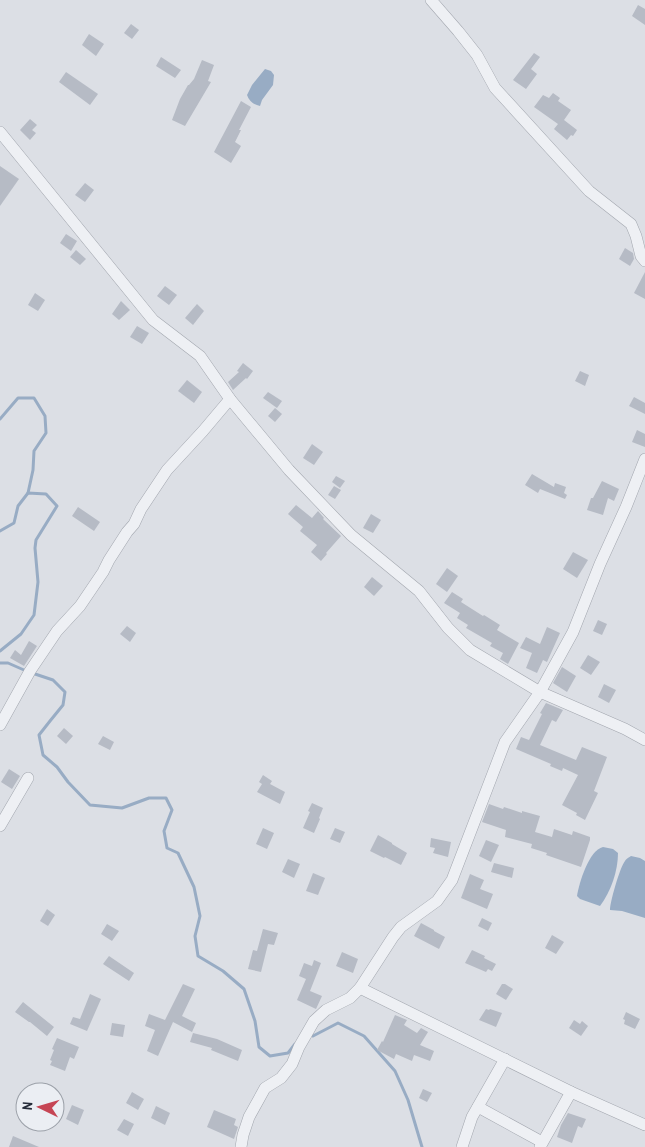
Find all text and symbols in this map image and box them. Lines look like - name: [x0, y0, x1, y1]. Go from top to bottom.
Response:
- north arrow: [15, 1082, 65, 1132]
- text: N: [18, 1101, 36, 1111]

